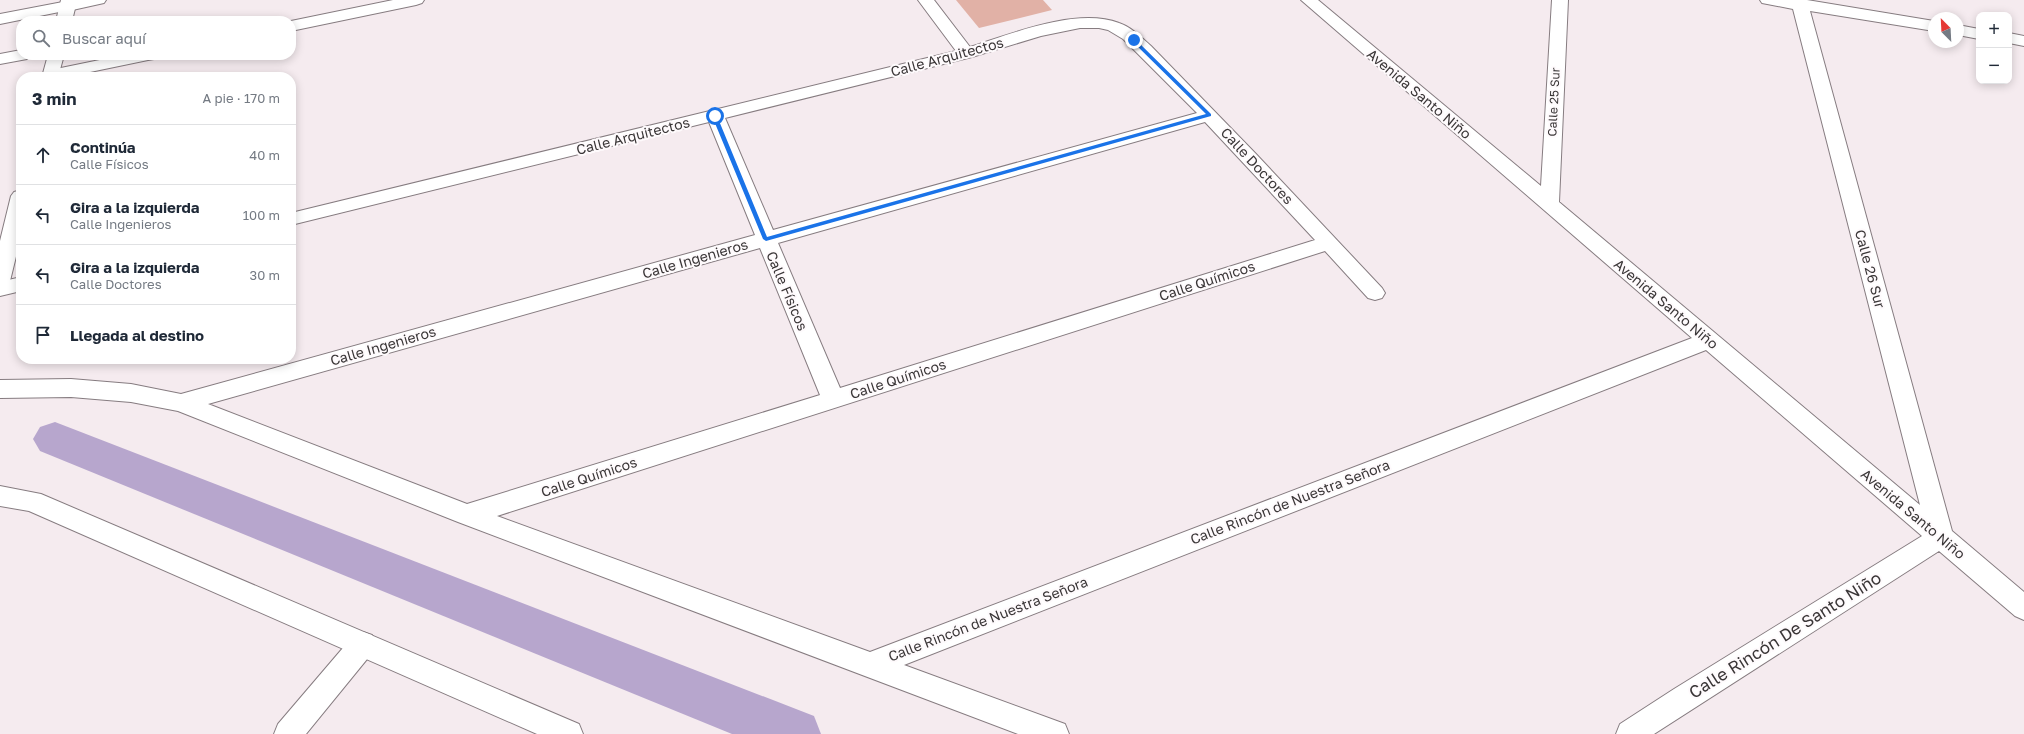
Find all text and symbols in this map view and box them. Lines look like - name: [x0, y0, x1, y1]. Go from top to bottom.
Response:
- north arrow: [1928, 12, 1964, 48]
- map controls: [1976, 12, 2012, 84]
- button: +: [1976, 12, 2012, 48]
- search box: [16, 16, 296, 60]
- icon: search: [30, 27, 52, 49]
- text: Buscar aquí: [62, 29, 146, 47]
- route end: [1125, 31, 1143, 49]
- street label: Calle Arquitectos: [889, 33, 1005, 80]
- street label: Avenida Santo Niño: [1364, 45, 1475, 142]
- button: −: [1976, 48, 2012, 84]
- street label: Calle 25 Sur: [1544, 67, 1563, 137]
- text: 3 min: [32, 88, 76, 109]
- text: A pie · 170 m: [203, 90, 280, 106]
- route start: [706, 107, 724, 125]
- street label: Calle Arquitectos: [574, 113, 691, 158]
- street label: Calle Doctores: [1218, 124, 1297, 207]
- text: Continúa: [70, 138, 136, 156]
- icon: ahead: [32, 144, 54, 166]
- text: 40 m: [249, 147, 280, 163]
- text: Calle Físicos: [70, 156, 149, 172]
- text: Gira a la izquierda: [70, 198, 200, 216]
- icon: left: [32, 204, 54, 226]
- text: 100 m: [243, 207, 280, 223]
- text: Calle Ingenieros: [70, 216, 171, 232]
- street label: Calle 26 Sur: [1852, 228, 1889, 311]
- street label: Calle Ingenieros: [640, 235, 750, 282]
- street label: Calle Físicos: [763, 249, 812, 333]
- street label: Avenida Santo Niño: [1611, 255, 1722, 352]
- street label: Calle Químicos: [1157, 257, 1257, 304]
- text: Gira a la izquierda: [70, 258, 200, 276]
- icon: left: [32, 264, 54, 286]
- text: 30 m: [250, 267, 280, 283]
- text: Calle Doctores: [70, 276, 162, 292]
- street label: Calle Ingenieros: [328, 322, 438, 369]
- icon: arrive: [32, 324, 54, 346]
- text: Llegada al destino: [70, 326, 204, 344]
- street label: Calle Químicos: [848, 355, 948, 402]
- street label: Calle Químicos: [539, 453, 639, 500]
- street label: Calle Rincón de Nuestra Señora: [1188, 456, 1392, 548]
- street label: Avenida Santo Niño: [1858, 465, 1969, 562]
- street label: Calle Rincón De Santo Niño: [1685, 567, 1885, 703]
- street label: Calle Rincón de Nuestra Señora: [886, 573, 1090, 665]

